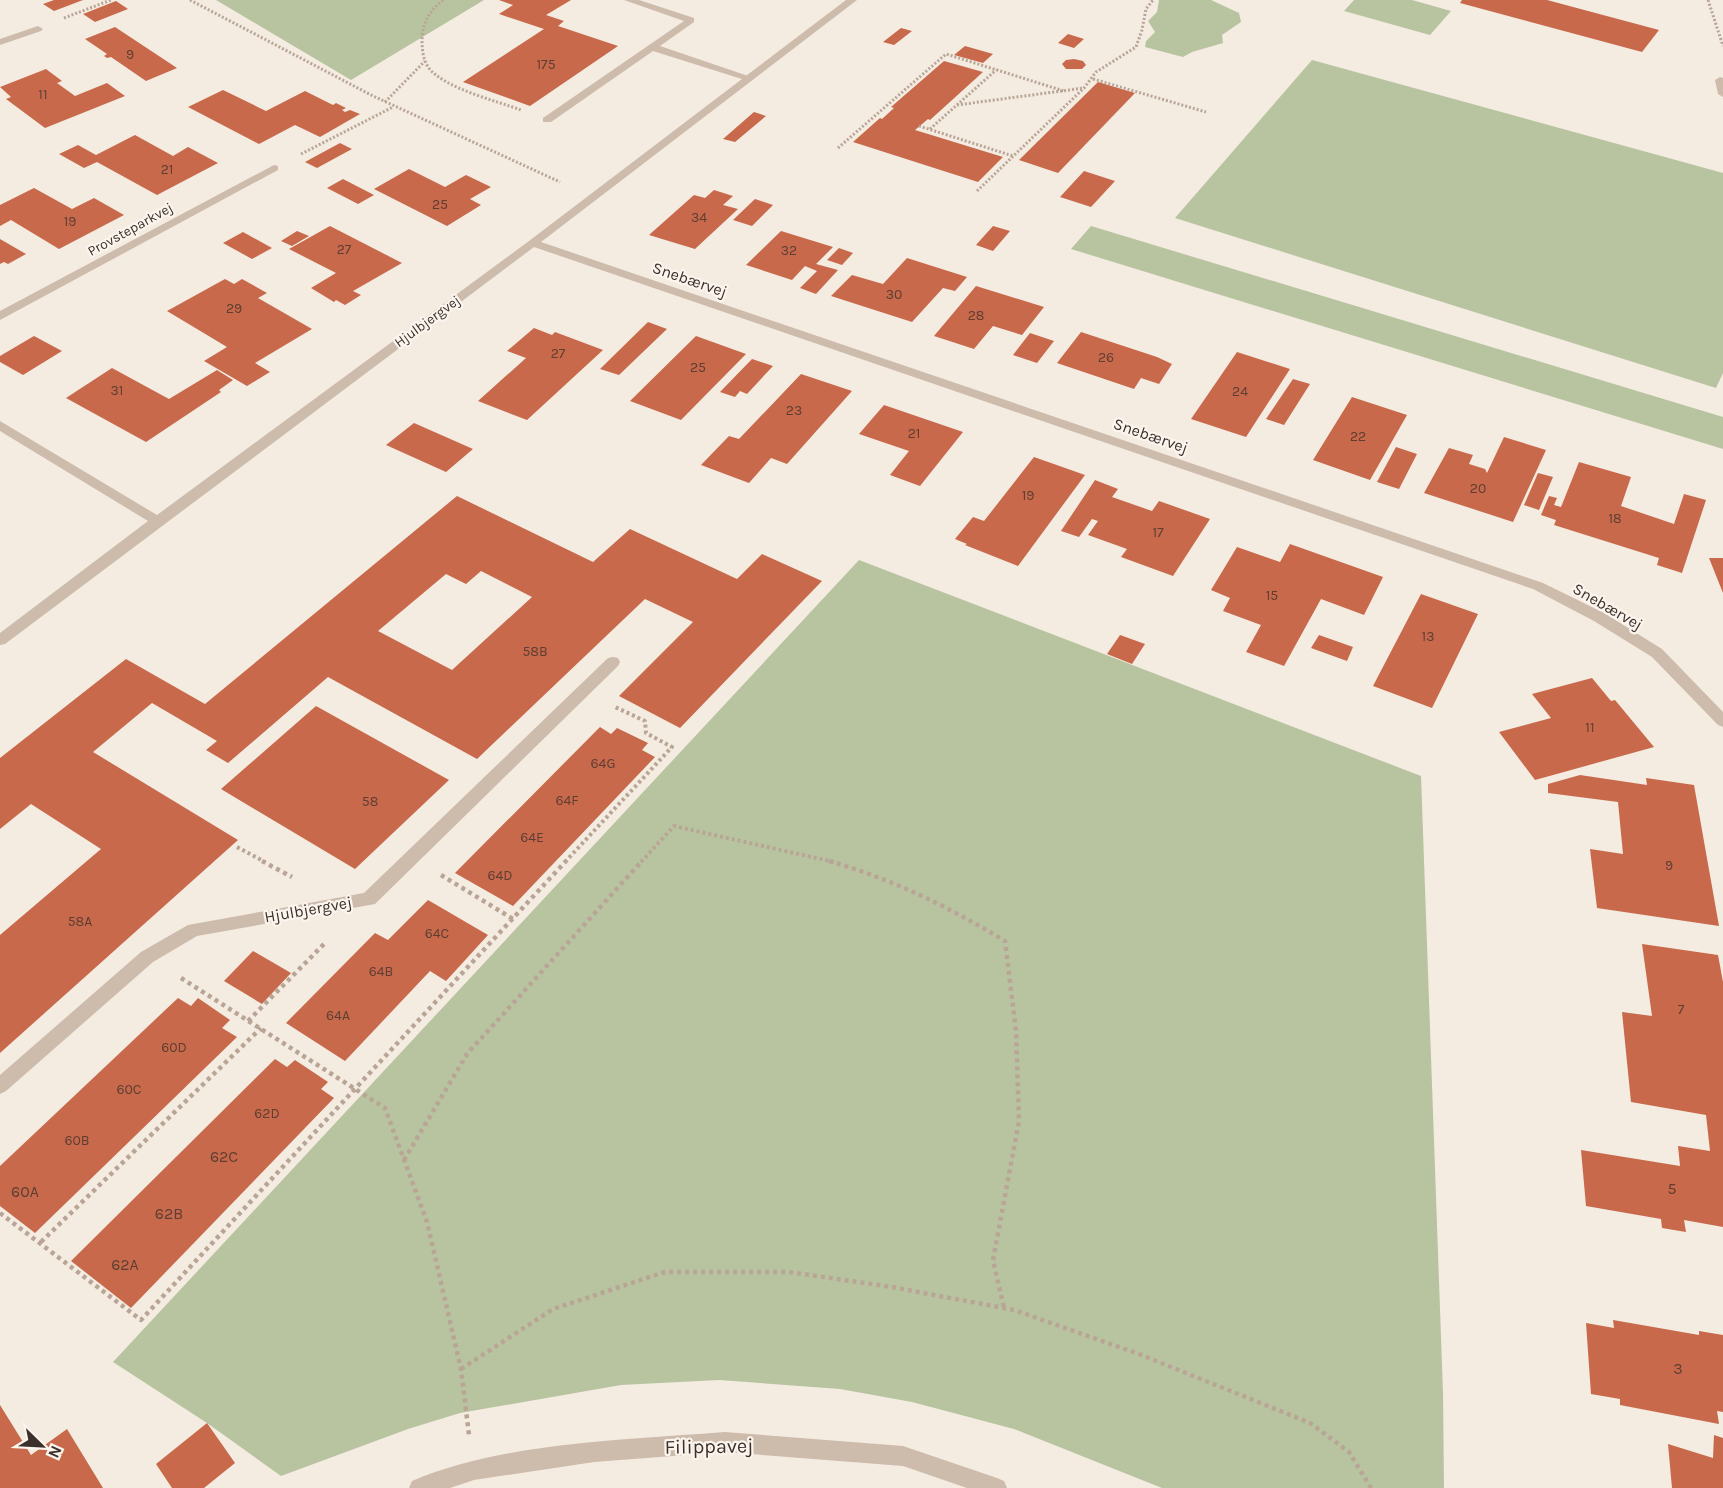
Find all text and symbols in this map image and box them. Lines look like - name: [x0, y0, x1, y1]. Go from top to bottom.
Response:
- house number: 9: [126, 46, 134, 63]
- house number: 175: [536, 56, 556, 73]
- house number: 11: [38, 86, 48, 103]
- house number: 21: [161, 161, 173, 178]
- house number: 25: [432, 196, 448, 213]
- street label: Provsteparkvej: [85, 199, 176, 260]
- house number: 34: [691, 209, 707, 226]
- house number: 19: [64, 213, 76, 230]
- house number: 27: [337, 241, 352, 258]
- house number: 32: [781, 242, 797, 259]
- street label: Snebærvej: [650, 258, 730, 301]
- house number: 30: [886, 286, 902, 303]
- street label: Hjulbjergvej: [391, 292, 464, 351]
- house number: 29: [226, 300, 242, 317]
- house number: 28: [968, 307, 984, 324]
- house number: 27: [551, 345, 566, 362]
- house number: 26: [1098, 349, 1114, 366]
- house number: 25: [690, 359, 706, 376]
- house number: 31: [111, 382, 123, 399]
- house number: 24: [1232, 383, 1248, 400]
- house number: 23: [786, 402, 802, 419]
- street label: Snebærvej: [1111, 414, 1191, 457]
- house number: 21: [908, 425, 920, 442]
- house number: 22: [1350, 428, 1366, 445]
- house number: 20: [1470, 480, 1486, 497]
- house number: 19: [1022, 487, 1034, 504]
- house number: 18: [1608, 510, 1622, 527]
- house number: 17: [1152, 524, 1164, 541]
- street label: Snebærvej: [1569, 579, 1646, 634]
- house number: 15: [1266, 587, 1278, 604]
- house number: 13: [1422, 628, 1434, 645]
- house number: 58B: [522, 643, 548, 660]
- house number: 11: [1585, 719, 1595, 736]
- house number: 64G: [591, 755, 615, 772]
- house number: 64F: [555, 792, 579, 809]
- house number: 58: [362, 793, 378, 810]
- house number: 64E: [520, 829, 544, 846]
- house number: 9: [1665, 857, 1673, 874]
- house number: 64D: [487, 867, 513, 884]
- street label: Hjulbjergvej: [263, 892, 353, 927]
- house number: 58A: [68, 913, 92, 930]
- house number: 64C: [425, 925, 449, 942]
- house number: 64B: [369, 963, 393, 980]
- house number: 7: [1678, 1001, 1685, 1018]
- house number: 64A: [326, 1007, 350, 1024]
- house number: 60D: [161, 1039, 187, 1056]
- house number: 60C: [117, 1081, 141, 1098]
- house number: 62D: [254, 1105, 280, 1122]
- house number: 60B: [64, 1132, 90, 1149]
- house number: 62C: [210, 1147, 238, 1166]
- house number: 5: [1667, 1179, 1677, 1198]
- house number: 60A: [11, 1182, 39, 1201]
- house number: 62B: [155, 1204, 183, 1223]
- house number: 62A: [111, 1255, 139, 1274]
- house number: 3: [1673, 1359, 1683, 1378]
- north arrow: [12, 1416, 72, 1476]
- street label: Filippavej: [664, 1434, 754, 1459]
- text: N: [44, 1443, 66, 1461]

